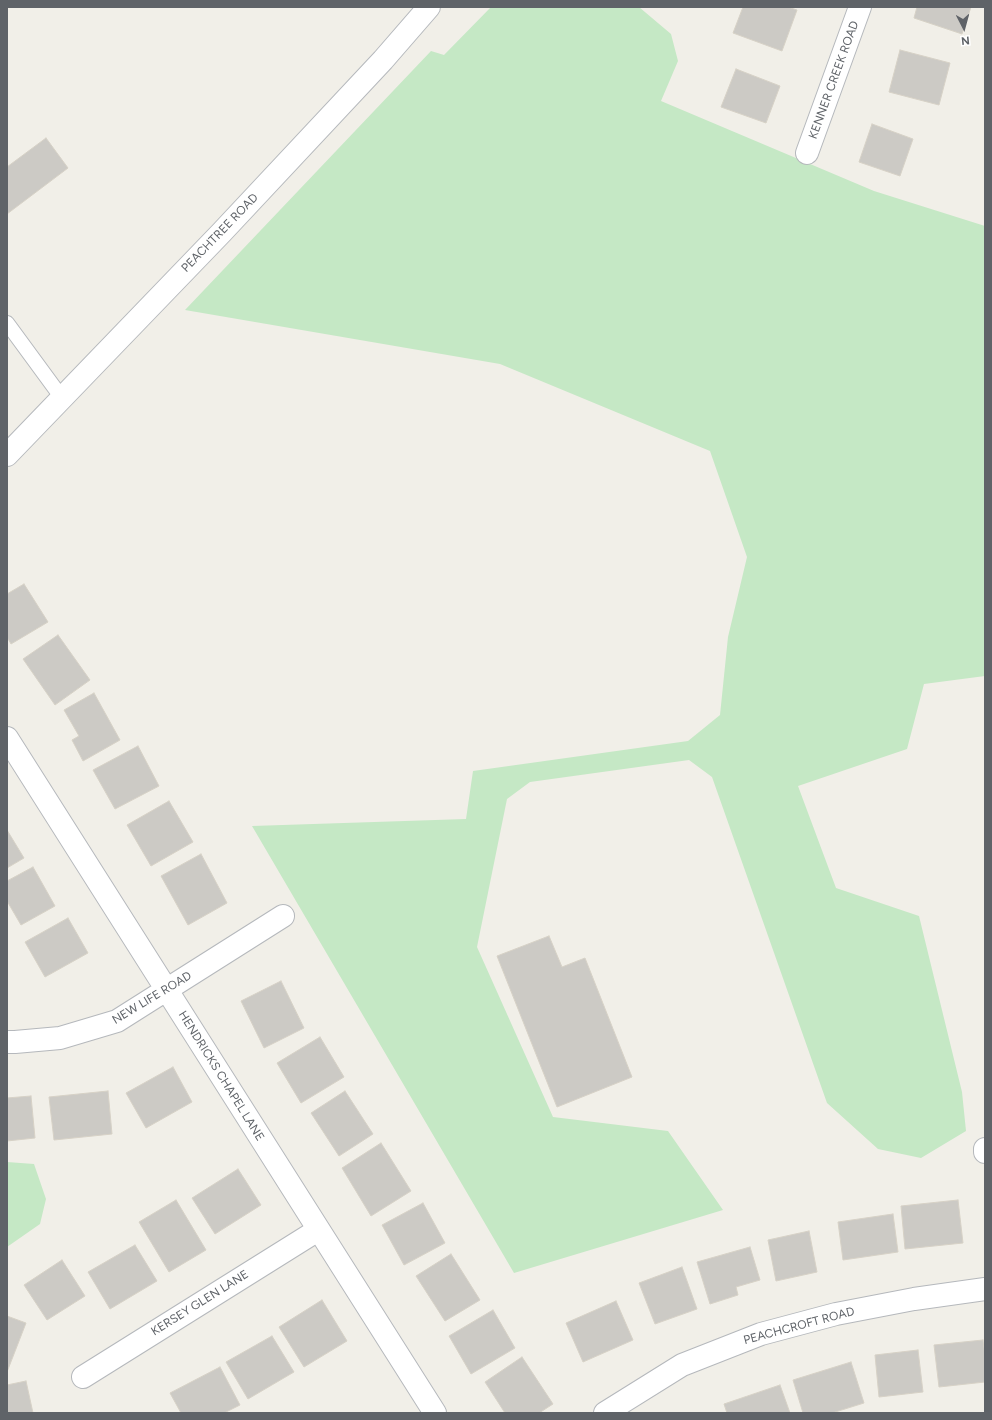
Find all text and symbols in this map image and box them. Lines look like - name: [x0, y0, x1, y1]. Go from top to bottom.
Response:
- north arrow: [944, 8, 984, 48]
- street label: KENNER CREEK ROAD: [806, 19, 862, 141]
- text: N: [960, 34, 970, 47]
- street label: PEACHTREE ROAD: [179, 191, 261, 275]
- street label: NEW LIFE ROAD: [110, 969, 194, 1027]
- street label: HENDRICKS CHAPEL LANE: [175, 1008, 267, 1144]
- street label: KERSEY GLEN LANE: [149, 1267, 251, 1339]
- street label: PEACHCROFT ROAD: [742, 1304, 856, 1348]

